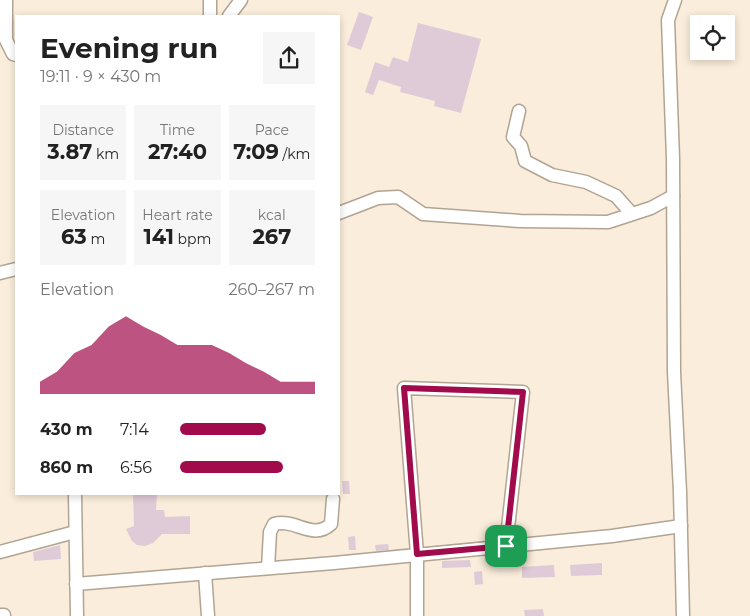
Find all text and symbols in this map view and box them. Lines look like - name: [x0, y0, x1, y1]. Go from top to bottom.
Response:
- map controls: [690, 15, 735, 60]
- button: locate: [690, 15, 735, 60]
- text: Evening run: [40, 31, 218, 65]
- button: share: [263, 32, 315, 84]
- text: 19:11 · 9 × 430 m: [40, 67, 161, 86]
- text: Distance: [52, 121, 114, 139]
- text: Time: [160, 121, 195, 139]
- text: Pace: [255, 121, 289, 139]
- text: 3.87: [47, 139, 92, 164]
- text: 27:40: [148, 139, 207, 164]
- text: 7:09: [233, 139, 279, 164]
- text: km: [92, 145, 119, 163]
- text: /km: [279, 145, 310, 163]
- text: Elevation: [51, 206, 116, 224]
- text: Heart rate: [142, 206, 213, 224]
- text: kcal: [258, 206, 286, 224]
- text: 63: [61, 224, 87, 249]
- text: 141: [144, 224, 174, 249]
- text: 267: [252, 224, 291, 249]
- text: m: [87, 230, 105, 248]
- text: bpm: [174, 230, 211, 248]
- text: Elevation: [40, 280, 114, 299]
- text: 260–267 m: [228, 280, 315, 299]
- text: 430 m: [40, 420, 93, 439]
- text: 7:14: [120, 420, 149, 439]
- text: 860 m: [40, 458, 93, 477]
- text: 6:56: [120, 458, 152, 477]
- pin: [485, 525, 527, 567]
- icon: arrive: [492, 532, 520, 560]

